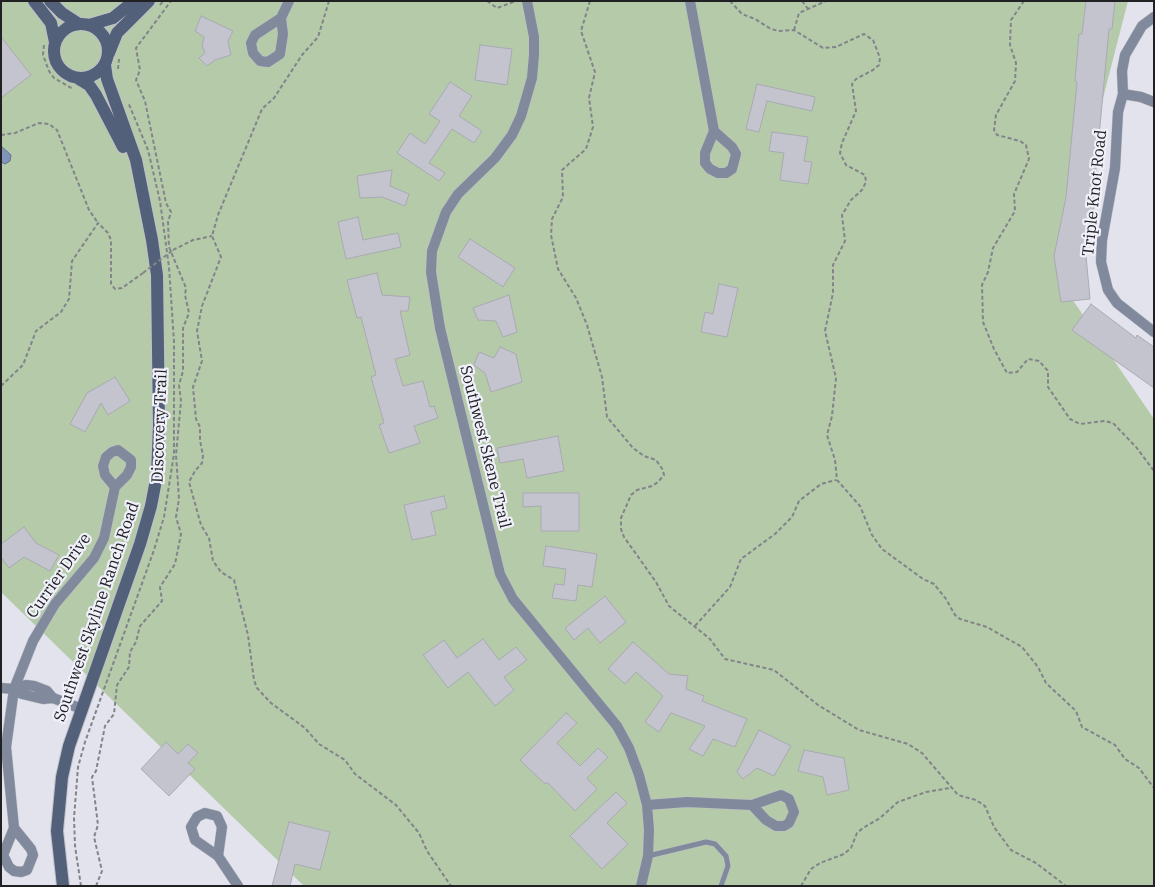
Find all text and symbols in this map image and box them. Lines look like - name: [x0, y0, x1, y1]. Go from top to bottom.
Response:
- street label: Triple Knot Road: [1079, 129, 1111, 257]
- street label: Southwest Skene Trail: [455, 364, 515, 530]
- street label: Discovery Trail: [148, 369, 172, 483]
- street label: Southwest Skyline Ranch Road: [50, 500, 144, 724]
- street label: Currier Drive: [23, 530, 95, 622]

